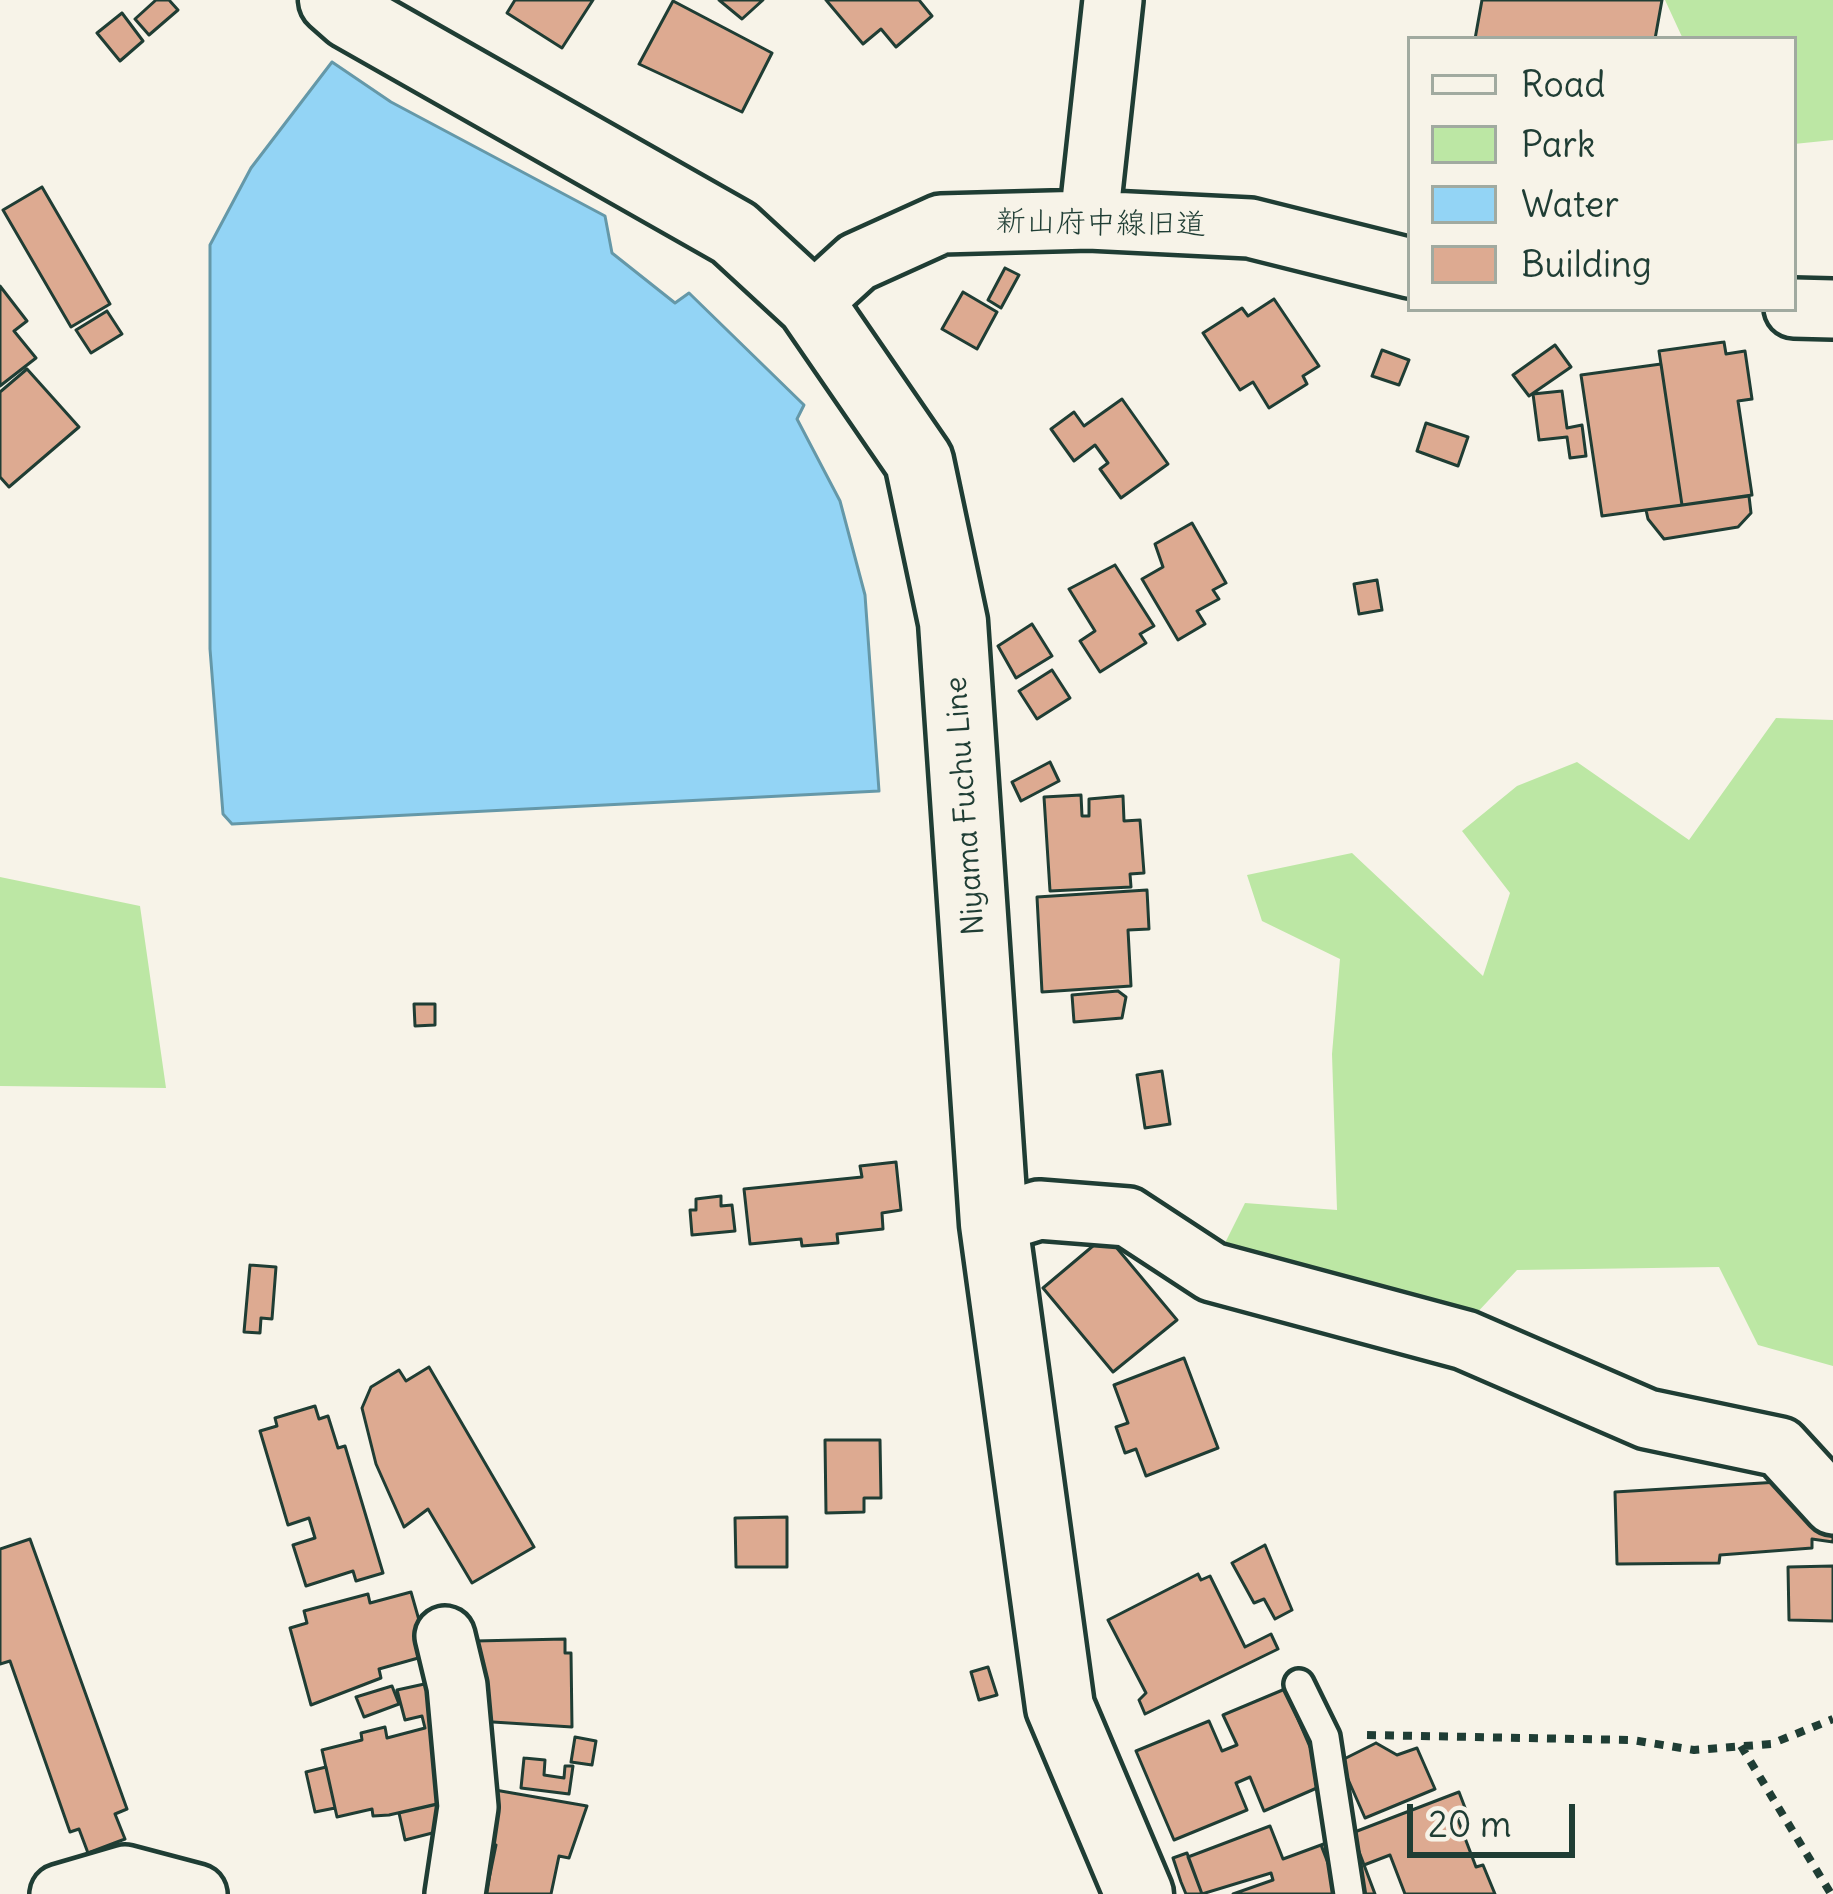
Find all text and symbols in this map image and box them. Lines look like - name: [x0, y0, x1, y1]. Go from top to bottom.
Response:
- legend: [1407, 36, 1797, 312]
- text: Road: [1521, 62, 1605, 107]
- text: Park: [1521, 122, 1595, 167]
- text: Water: [1521, 182, 1619, 227]
- street label: 新山府中線旧道: [996, 204, 1206, 244]
- text: Building: [1521, 242, 1652, 287]
- street label: Niyama Fuchu Line: [939, 676, 993, 936]
- scale bar: [1413, 1780, 1581, 1854]
- text: 20 m: [1428, 1802, 1512, 1847]

